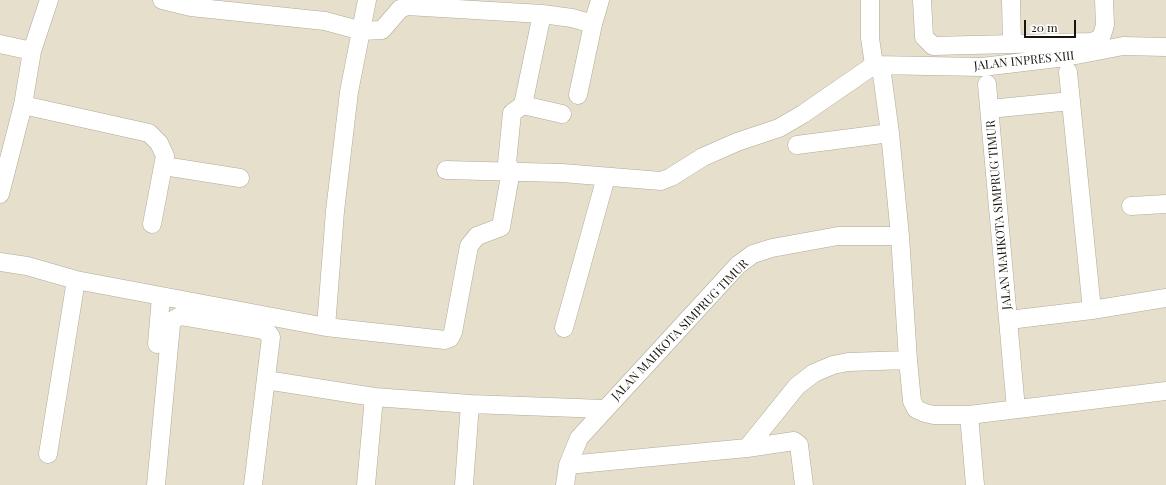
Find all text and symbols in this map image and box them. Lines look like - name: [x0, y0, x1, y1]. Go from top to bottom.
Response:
- scale bar: [1026, 12, 1078, 38]
- text: 20 m: [1031, 19, 1058, 35]
- street label: JALAN INPRES XIII: [973, 49, 1075, 73]
- street label: JALAN MAHKOTA SIMPRUG TIMUR: [984, 119, 1014, 311]
- street label: JALAN MAHKOTA SIMPRUG TIMUR: [609, 256, 751, 404]

